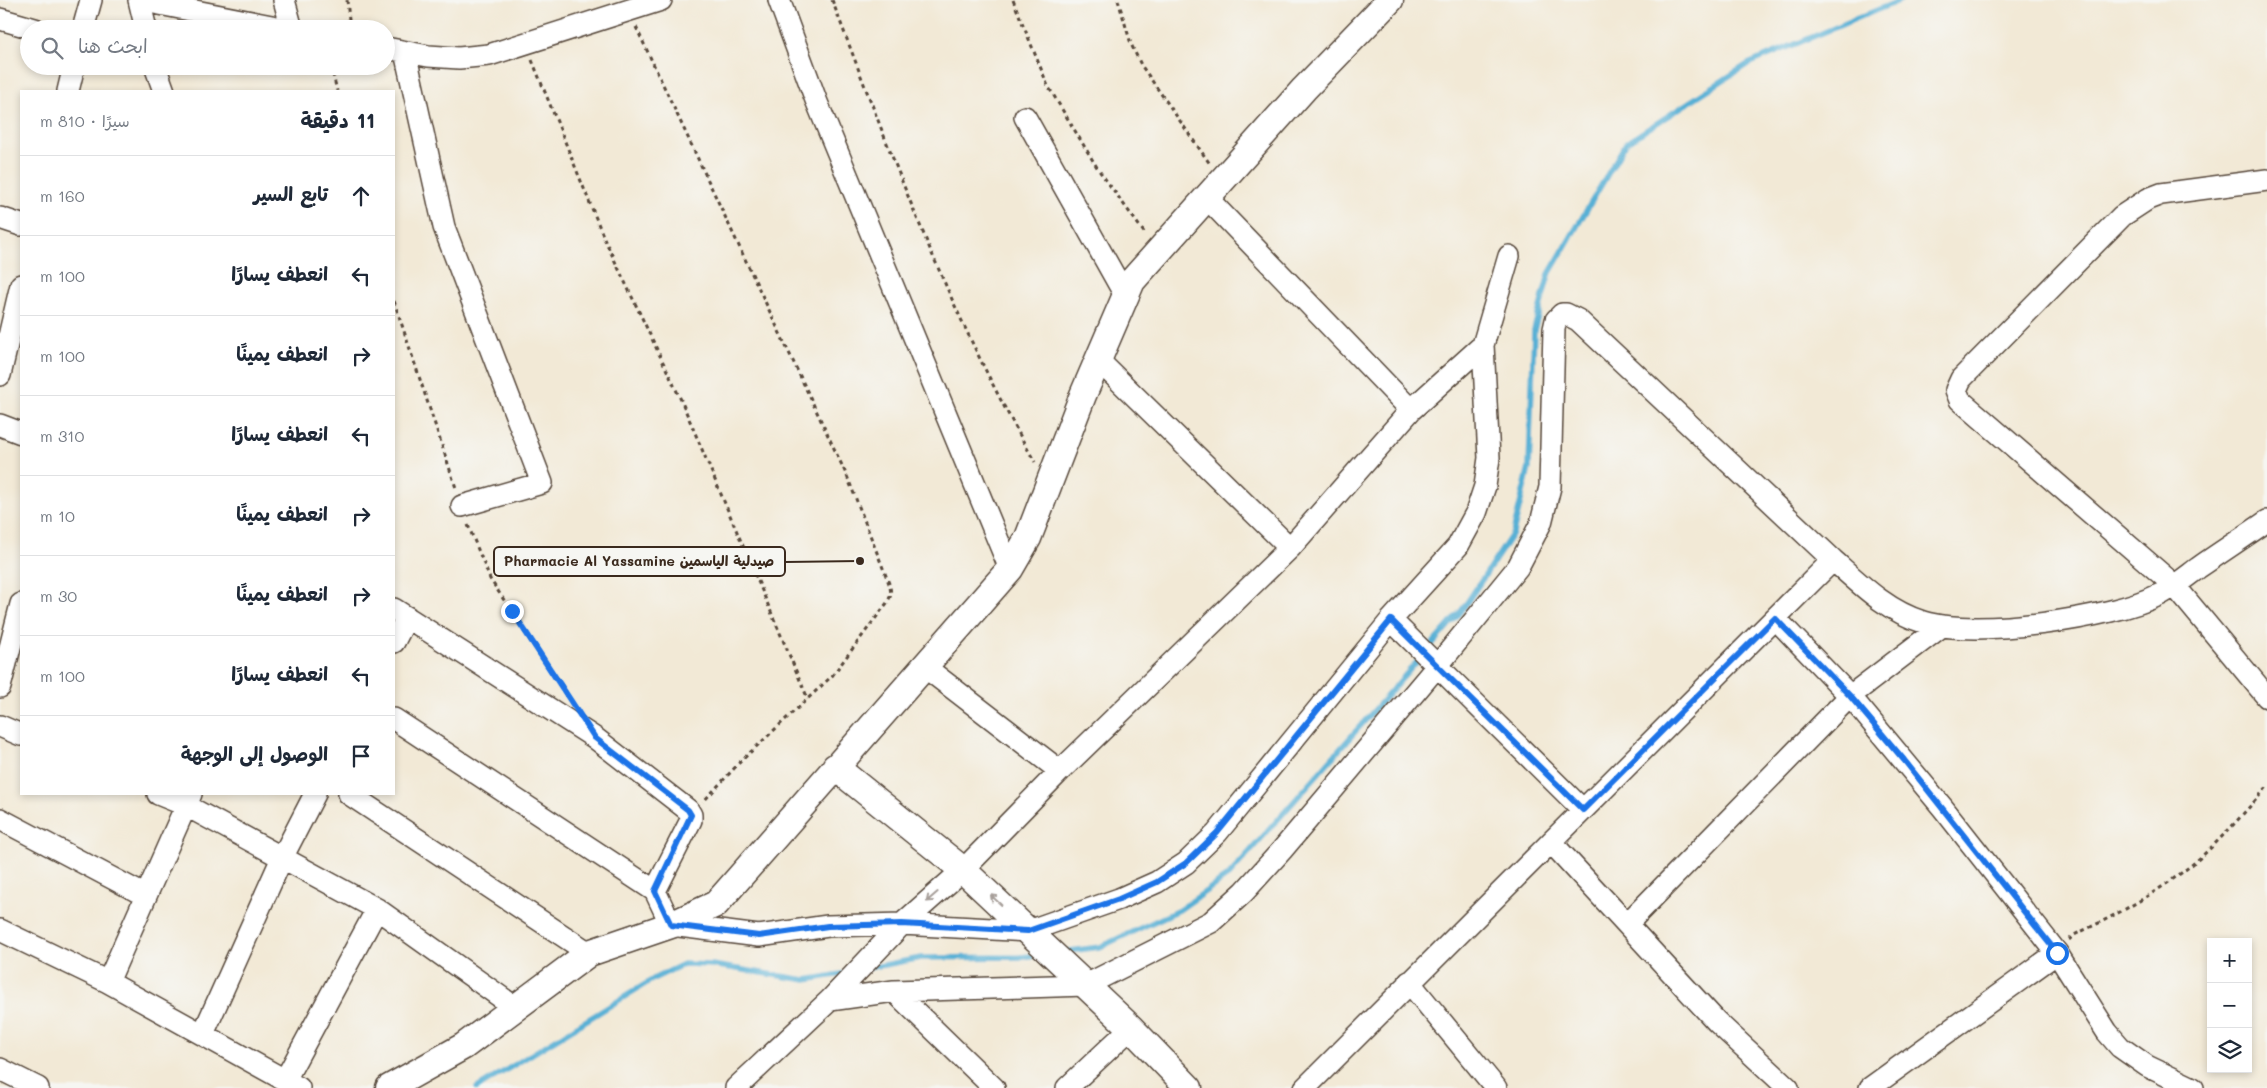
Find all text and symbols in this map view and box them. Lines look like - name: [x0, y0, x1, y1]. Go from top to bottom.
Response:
- search box: [20, 20, 395, 75]
- text: ابحث هنا: [78, 33, 148, 58]
- icon: search: [38, 34, 66, 62]
- text: 11 دقيقة: [300, 106, 375, 133]
- text: سيرًا · 810 m: [40, 110, 130, 131]
- text: تابع السير: [253, 181, 328, 206]
- icon: ahead: [347, 182, 375, 210]
- text: 160 m: [40, 185, 85, 206]
- text: انعطف يسارًا: [231, 261, 328, 286]
- icon: left: [347, 262, 375, 290]
- text: 100 m: [40, 265, 85, 286]
- text: انعطف يمينًا: [236, 341, 328, 366]
- icon: right: [347, 342, 375, 370]
- text: 100 m: [40, 345, 85, 366]
- text: انعطف يسارًا: [231, 421, 328, 446]
- icon: left: [347, 422, 375, 450]
- text: 310 m: [40, 425, 84, 446]
- text: انعطف يمينًا: [236, 501, 328, 526]
- icon: right: [347, 502, 375, 530]
- text: 10 m: [40, 505, 75, 526]
- callout: Pharmacie Al Yassamine صيدلية الياسمين: [494, 547, 785, 576]
- text: Pharmacie Al Yassamine صيدلية الياسمين: [504, 551, 774, 570]
- text: انعطف يمينًا: [236, 581, 328, 606]
- icon: right: [347, 582, 375, 610]
- text: 30 m: [40, 585, 77, 606]
- route end: [501, 600, 524, 623]
- text: انعطف يسارًا: [231, 661, 328, 686]
- icon: left: [347, 662, 375, 690]
- text: 100 m: [40, 665, 85, 686]
- text: الوصول إلى الوجهة: [181, 741, 328, 766]
- icon: arrive: [347, 742, 375, 770]
- one-way arrow: [926, 891, 939, 903]
- one-way arrow: [989, 894, 1002, 906]
- map controls: [2207, 938, 2252, 1073]
- button: +: [2207, 938, 2252, 983]
- route start: [2046, 942, 2069, 965]
- button: −: [2207, 983, 2252, 1028]
- button: layers: [2207, 1028, 2252, 1073]

